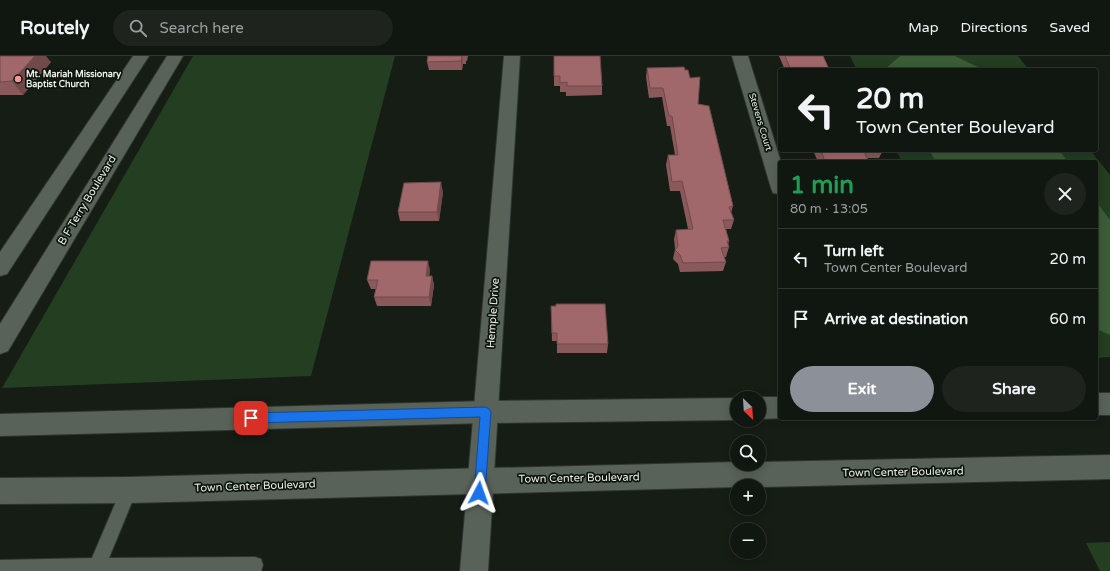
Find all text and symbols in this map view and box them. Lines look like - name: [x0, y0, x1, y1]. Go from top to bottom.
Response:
- search box: [113, 10, 393, 46]
- text: Routely: [20, 17, 89, 39]
- icon: search: [127, 17, 149, 39]
- text: Search here: [159, 19, 244, 37]
- text: Map: [908, 19, 939, 36]
- text: Directions: [961, 19, 1028, 36]
- text: Saved: [1050, 19, 1090, 36]
- place label: Mt. Mariah Missionary Baptist Church: [26, 69, 121, 90]
- marker: Mt. Mariah Missionary Baptist Church: [13, 74, 23, 84]
- text: 20 m: [856, 82, 924, 116]
- icon: left: [790, 84, 842, 136]
- street label: Stevens Court: [746, 92, 774, 153]
- text: Town Center Boulevard: [856, 116, 1055, 138]
- street label: B F Terry Boulevard: [55, 153, 119, 247]
- text: 1 min: [790, 171, 854, 200]
- button: close: [1044, 173, 1086, 215]
- text: 80 m · 13:05: [790, 201, 868, 217]
- text: Turn left: [824, 242, 884, 260]
- icon: left: [790, 248, 812, 270]
- text: 20 m: [1049, 250, 1086, 268]
- text: Town Center Boulevard: [824, 260, 967, 276]
- street label: Hemple Drive: [484, 277, 502, 349]
- icon: arrive: [790, 308, 812, 330]
- text: Arrive at destination: [824, 310, 968, 328]
- text: 60 m: [1049, 310, 1086, 328]
- button: Exit: [790, 366, 934, 412]
- button: Share: [942, 366, 1086, 412]
- north arrow: [730, 391, 766, 427]
- map controls: [730, 391, 766, 559]
- pin: [234, 401, 268, 435]
- icon: arrive: [240, 407, 262, 429]
- button: search: [730, 435, 766, 471]
- street label: Town Center Boulevard: [842, 464, 964, 480]
- street label: Town Center Boulevard: [518, 470, 640, 486]
- position arrow: [458, 472, 500, 514]
- street label: Town Center Boulevard: [194, 477, 316, 495]
- button: +: [730, 479, 766, 515]
- button: −: [730, 523, 766, 559]

